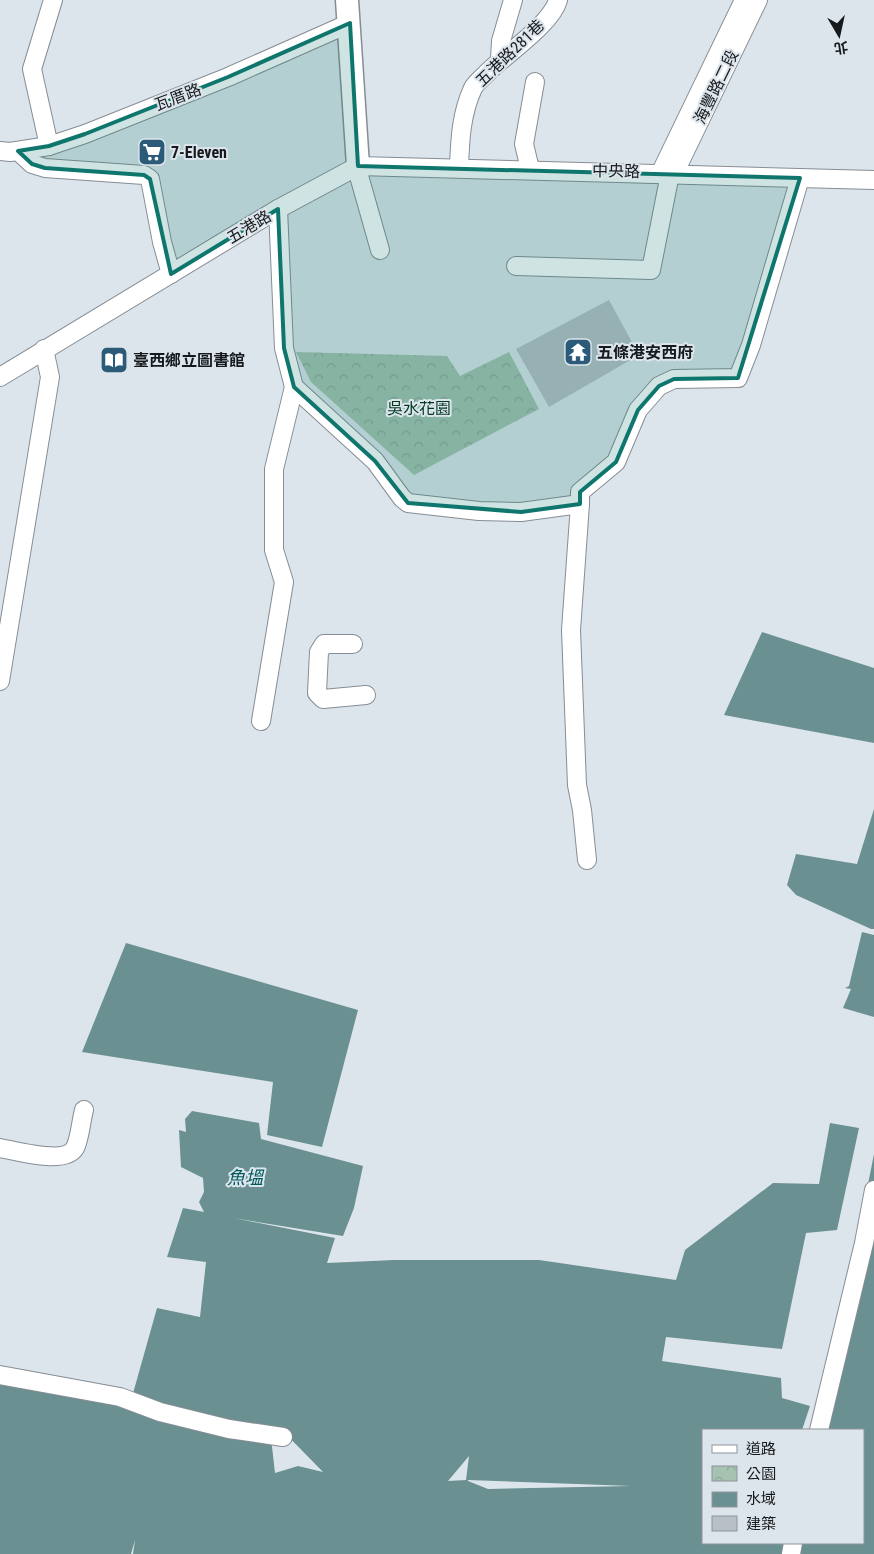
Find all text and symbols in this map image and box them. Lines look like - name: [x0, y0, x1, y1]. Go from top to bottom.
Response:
- north arrow: [814, 10, 864, 60]
- street label: 五港路281巷: [472, 16, 548, 90]
- text: 北: [833, 39, 849, 57]
- street label: 海豐路二段: [690, 47, 742, 127]
- street label: 瓦厝路: [152, 80, 204, 114]
- supermarket icon: 7-Eleven: [137, 137, 167, 167]
- place label: 7-Eleven: [171, 143, 227, 162]
- street label: 中央路: [592, 161, 640, 181]
- street label: 五港路: [224, 206, 274, 248]
- temple icon: 五條港安西府: [563, 337, 593, 367]
- place label: 五條港安西府: [597, 343, 693, 362]
- library icon: 臺西鄉立圖書館: [99, 345, 129, 375]
- place label: 臺西鄉立圖書館: [133, 351, 245, 370]
- park label: 吳水花園: [387, 399, 451, 418]
- water label: 魚塭: [227, 1167, 265, 1188]
- legend: [702, 1429, 864, 1544]
- text: 道路: [746, 1440, 776, 1458]
- text: 公園: [746, 1465, 776, 1483]
- text: 水域: [746, 1490, 776, 1508]
- text: 建築: [746, 1515, 776, 1533]

